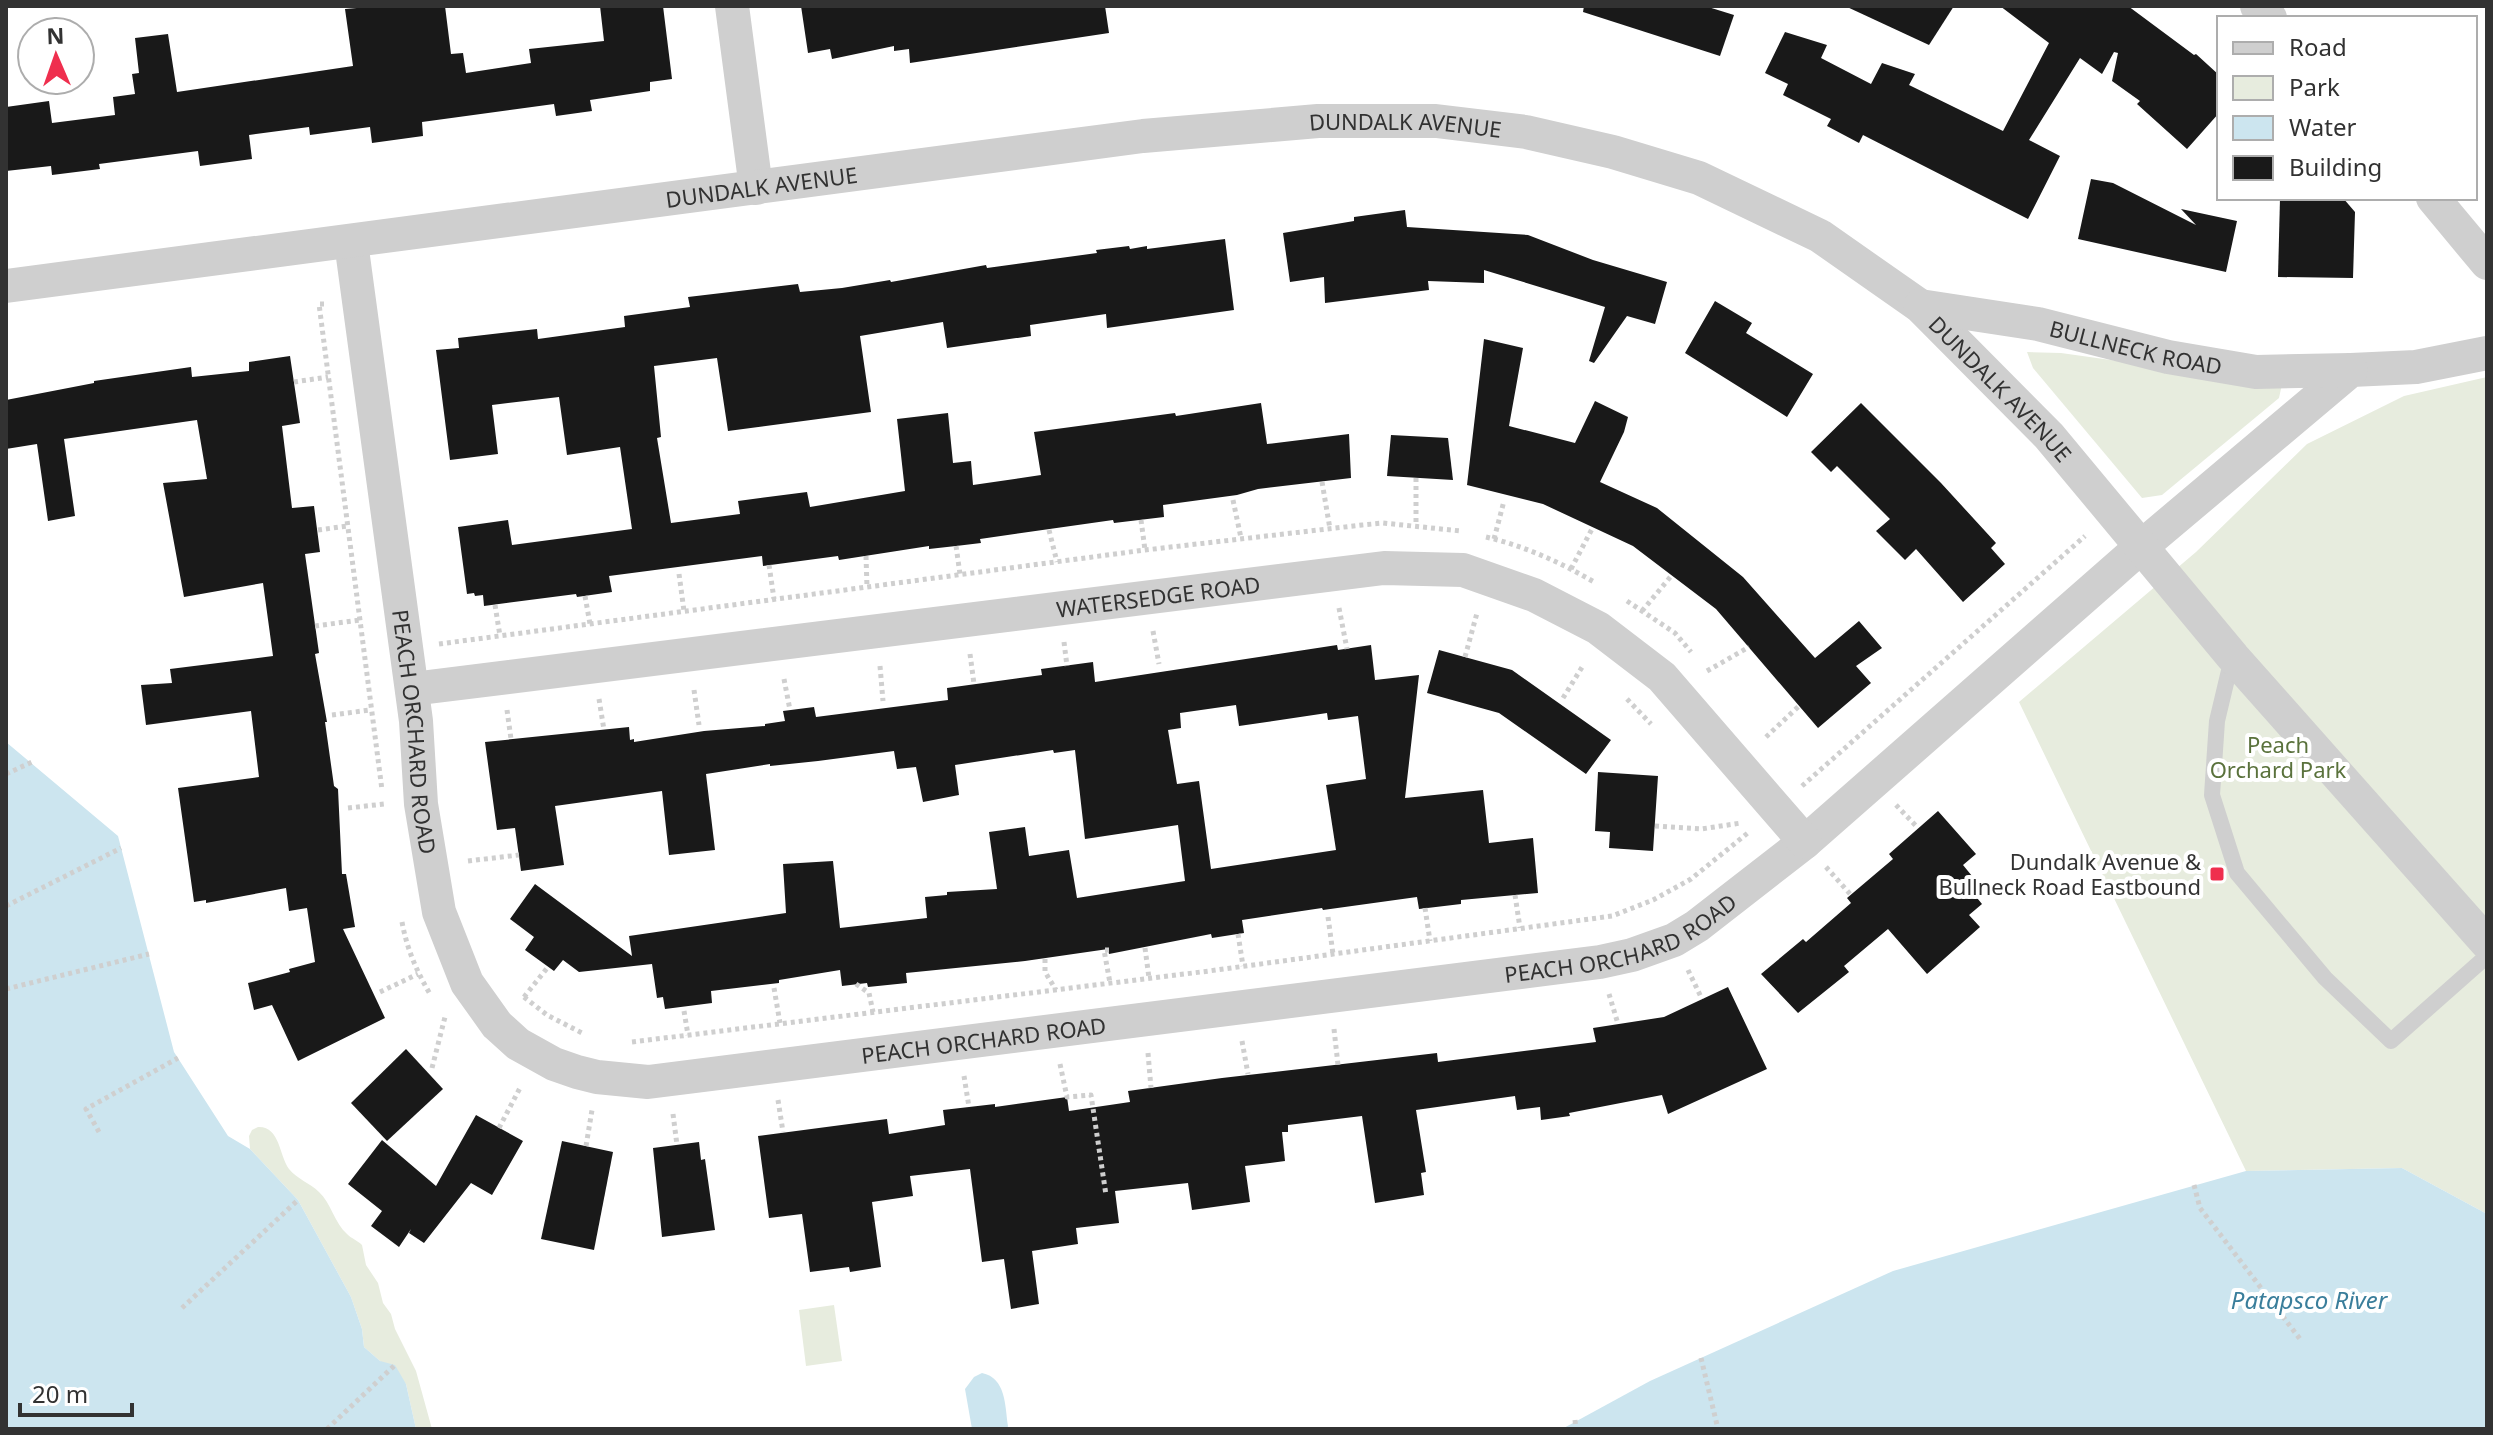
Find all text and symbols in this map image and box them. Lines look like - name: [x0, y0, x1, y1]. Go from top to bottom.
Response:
- north arrow: [16, 16, 96, 96]
- legend: [2217, 16, 2477, 200]
- text: N: [46, 20, 65, 50]
- text: Road: [2289, 30, 2347, 63]
- text: Park: [2289, 70, 2340, 103]
- street label: DUNDALK AVENUE: [1308, 105, 1503, 144]
- text: Water: [2289, 110, 2357, 143]
- text: Building: [2289, 150, 2382, 183]
- street label: DUNDALK AVENUE: [664, 159, 859, 214]
- street label: DUNDALK AVENUE: [1923, 309, 2079, 468]
- street label: BULLNECK ROAD: [2046, 313, 2224, 381]
- street label: WATERSEDGE ROAD: [1055, 569, 1262, 624]
- street label: PEACH ORCHARD ROAD: [386, 607, 444, 856]
- park label: Peach Orchard Park: [2210, 729, 2347, 784]
- place label: Dundalk Avenue & Bullneck Road Eastbound: [1939, 846, 2202, 901]
- marker: Dundalk Avenue & Bullneck Road Eastbound: [2208, 865, 2226, 883]
- street label: PEACH ORCHARD ROAD: [1503, 886, 1742, 989]
- street label: PEACH ORCHARD ROAD: [860, 1009, 1108, 1070]
- water label: Patapsco River: [2231, 1283, 2389, 1316]
- scale bar: [20, 1367, 132, 1417]
- text: 20 m: [32, 1377, 88, 1410]

